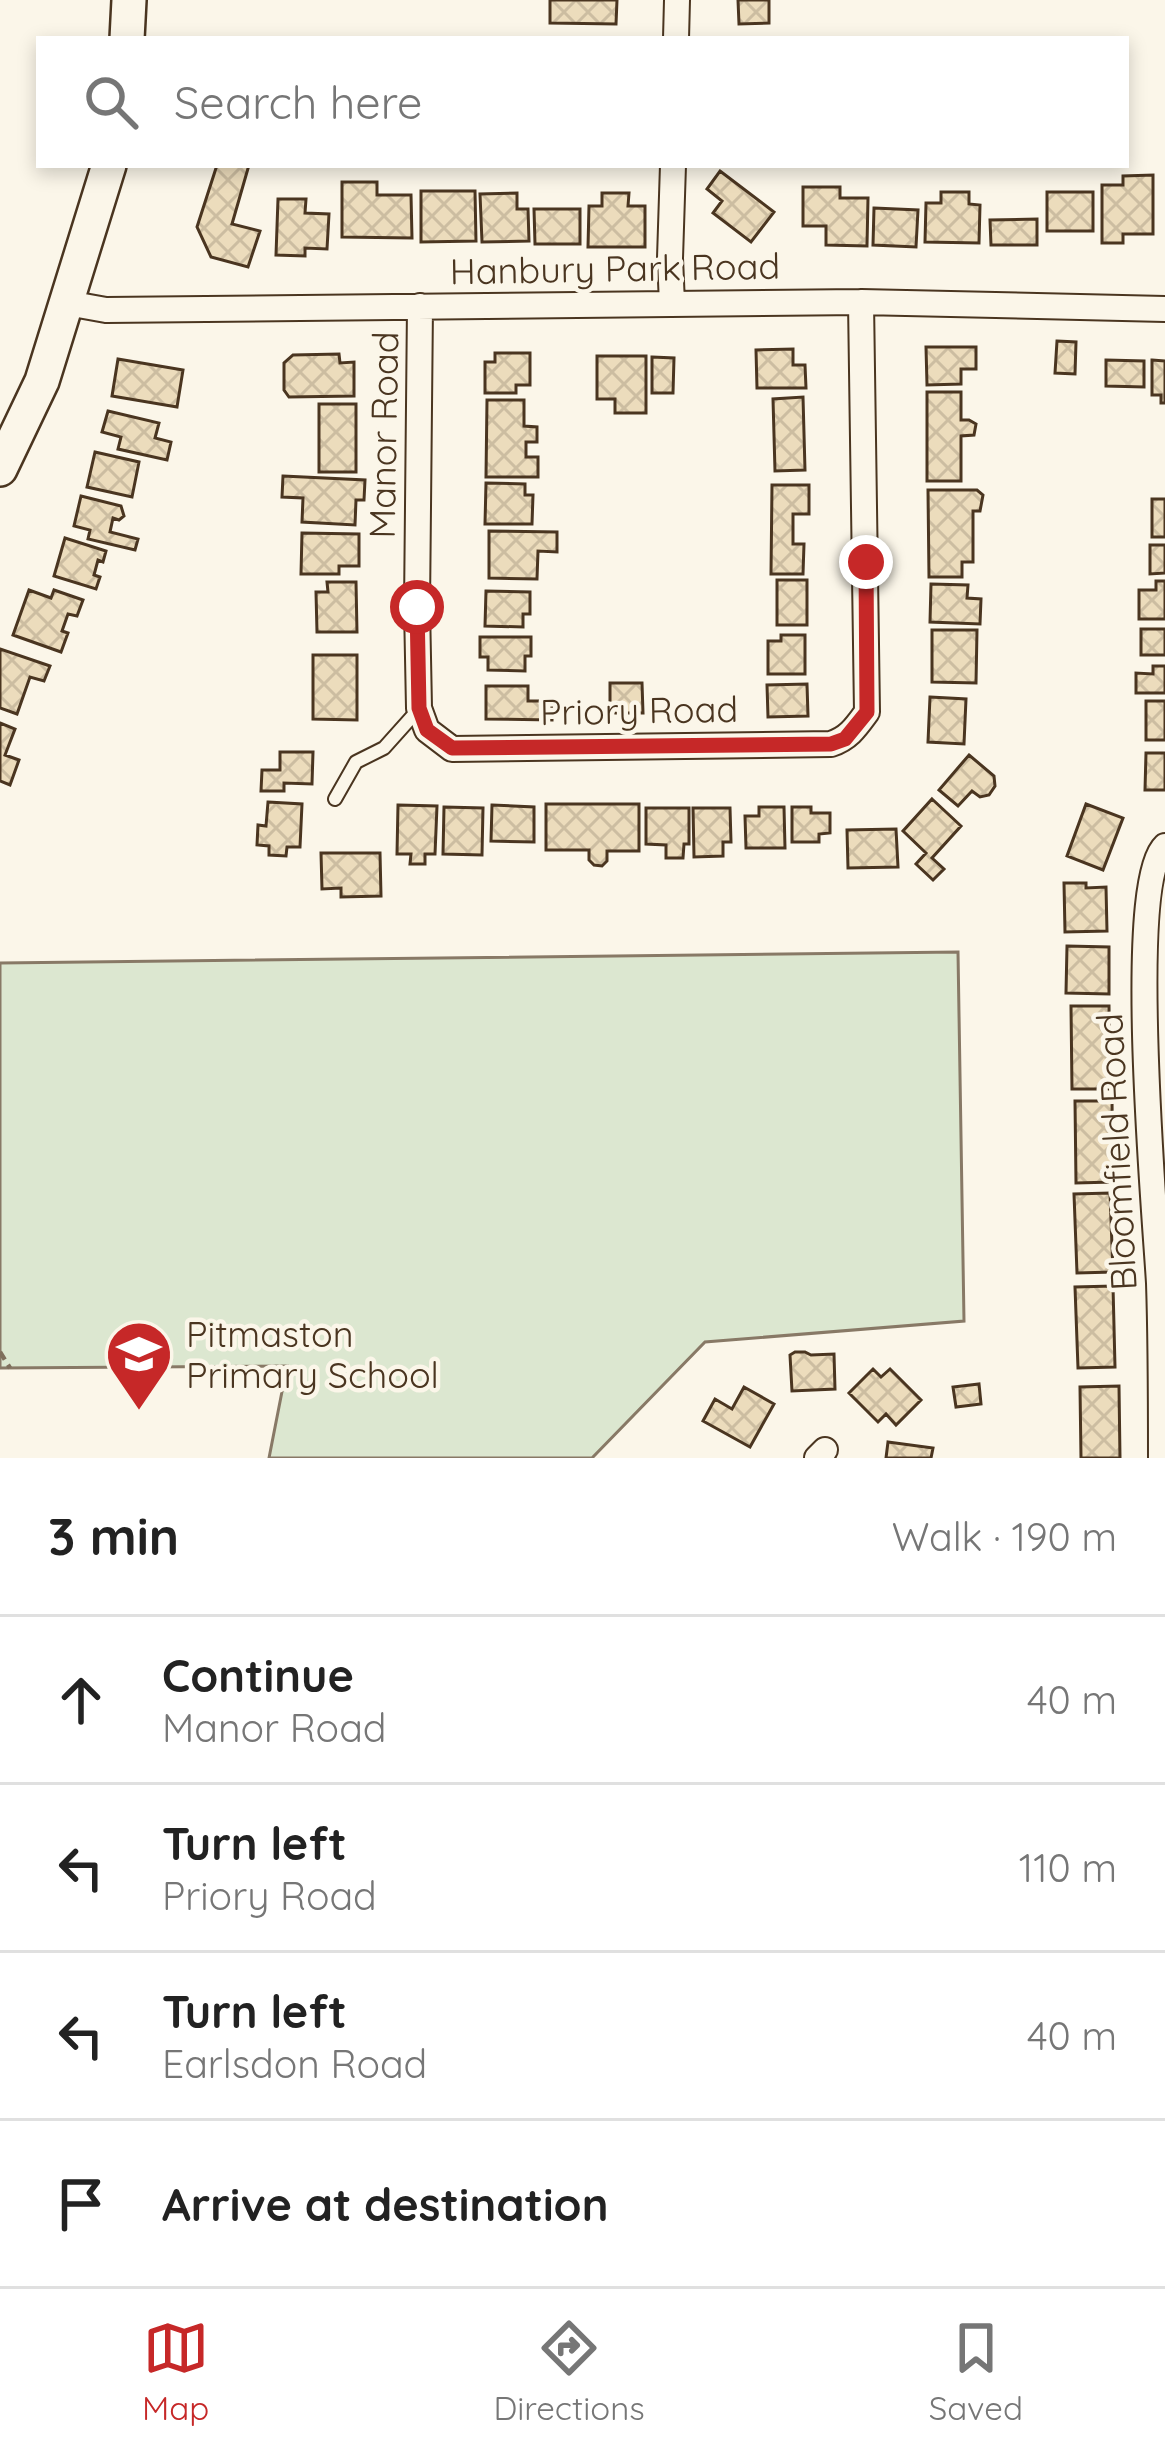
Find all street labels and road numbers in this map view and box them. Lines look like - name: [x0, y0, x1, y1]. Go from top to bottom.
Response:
- street label: Hanbury Park Road: [449, 243, 781, 293]
- street label: Manor Road: [359, 331, 407, 539]
- street label: Priory Road: [540, 686, 738, 734]
- street label: Bloomfield Road: [1086, 1012, 1146, 1292]

